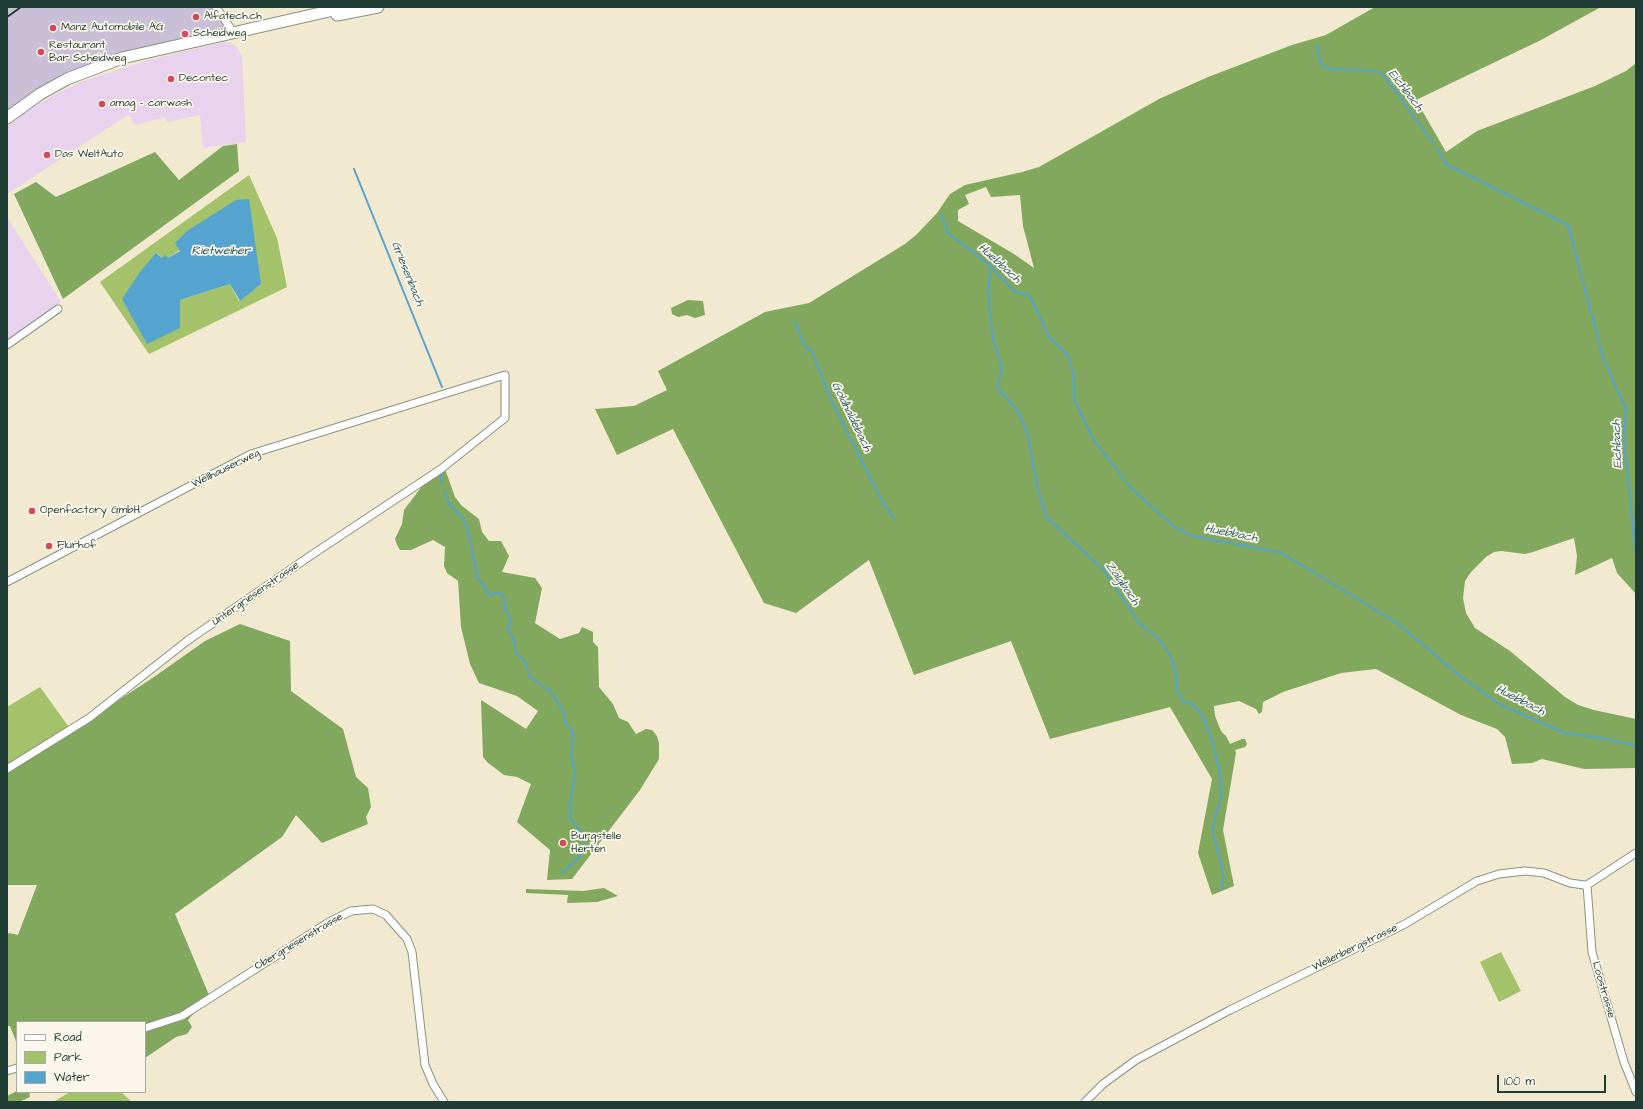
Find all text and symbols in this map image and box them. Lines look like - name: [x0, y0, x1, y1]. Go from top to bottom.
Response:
- place label: Alfatech.ch: [204, 10, 262, 24]
- marker: Alfatech.ch: [191, 12, 201, 22]
- place label: Manz Automobile AG: [61, 21, 164, 35]
- marker: Manz Automobile AG: [48, 23, 58, 33]
- place label: Scheidweg: [193, 27, 246, 41]
- marker: Scheidweg: [180, 29, 190, 39]
- place label: Restaurant Bar Scheidweg: [49, 39, 126, 65]
- marker: Restaurant Bar Scheidweg: [36, 47, 46, 57]
- water label: Eichbach: [1384, 67, 1426, 115]
- place label: Decontec: [179, 72, 228, 86]
- marker: Decontec: [166, 74, 176, 84]
- place label: amag - carwash: [110, 97, 192, 111]
- marker: amag - carwash: [97, 99, 107, 109]
- place label: Das WeltAuto: [55, 148, 123, 162]
- marker: Das WeltAuto: [42, 150, 52, 160]
- water label: Griesenbach: [388, 240, 426, 308]
- water label: Huebbach: [975, 241, 1023, 287]
- water label: Rietweiher: [192, 244, 250, 258]
- water label: Goldhaldebach: [828, 380, 874, 454]
- water label: Eichbach: [1610, 419, 1626, 469]
- street label: Wellhauserweg: [190, 447, 262, 491]
- place label: Openfactory GmbH: [40, 504, 140, 518]
- marker: Openfactory GmbH: [27, 506, 37, 516]
- water label: Huebbach: [1204, 522, 1258, 546]
- place label: Flurhof: [57, 539, 96, 553]
- marker: Flurhof: [44, 541, 54, 551]
- street label: Untergriesenstrasse: [210, 559, 302, 629]
- water label: Zälgbach: [1102, 559, 1142, 609]
- water label: Huebbach: [1493, 683, 1547, 719]
- place label: Burgstelle Herten: [571, 830, 621, 856]
- marker: Burgstelle Herten: [558, 838, 568, 848]
- street label: Obergriesenstrasse: [253, 910, 345, 974]
- street label: Wellenbergstrasse: [1310, 922, 1400, 974]
- street label: Loostrasse: [1589, 960, 1617, 1020]
- legend: [16, 1021, 146, 1093]
- text: Road: [54, 1029, 82, 1046]
- text: Park: [54, 1049, 82, 1066]
- scale bar: [1499, 1067, 1608, 1093]
- text: Water: [54, 1069, 89, 1086]
- text: 100 m: [1504, 1073, 1535, 1090]

